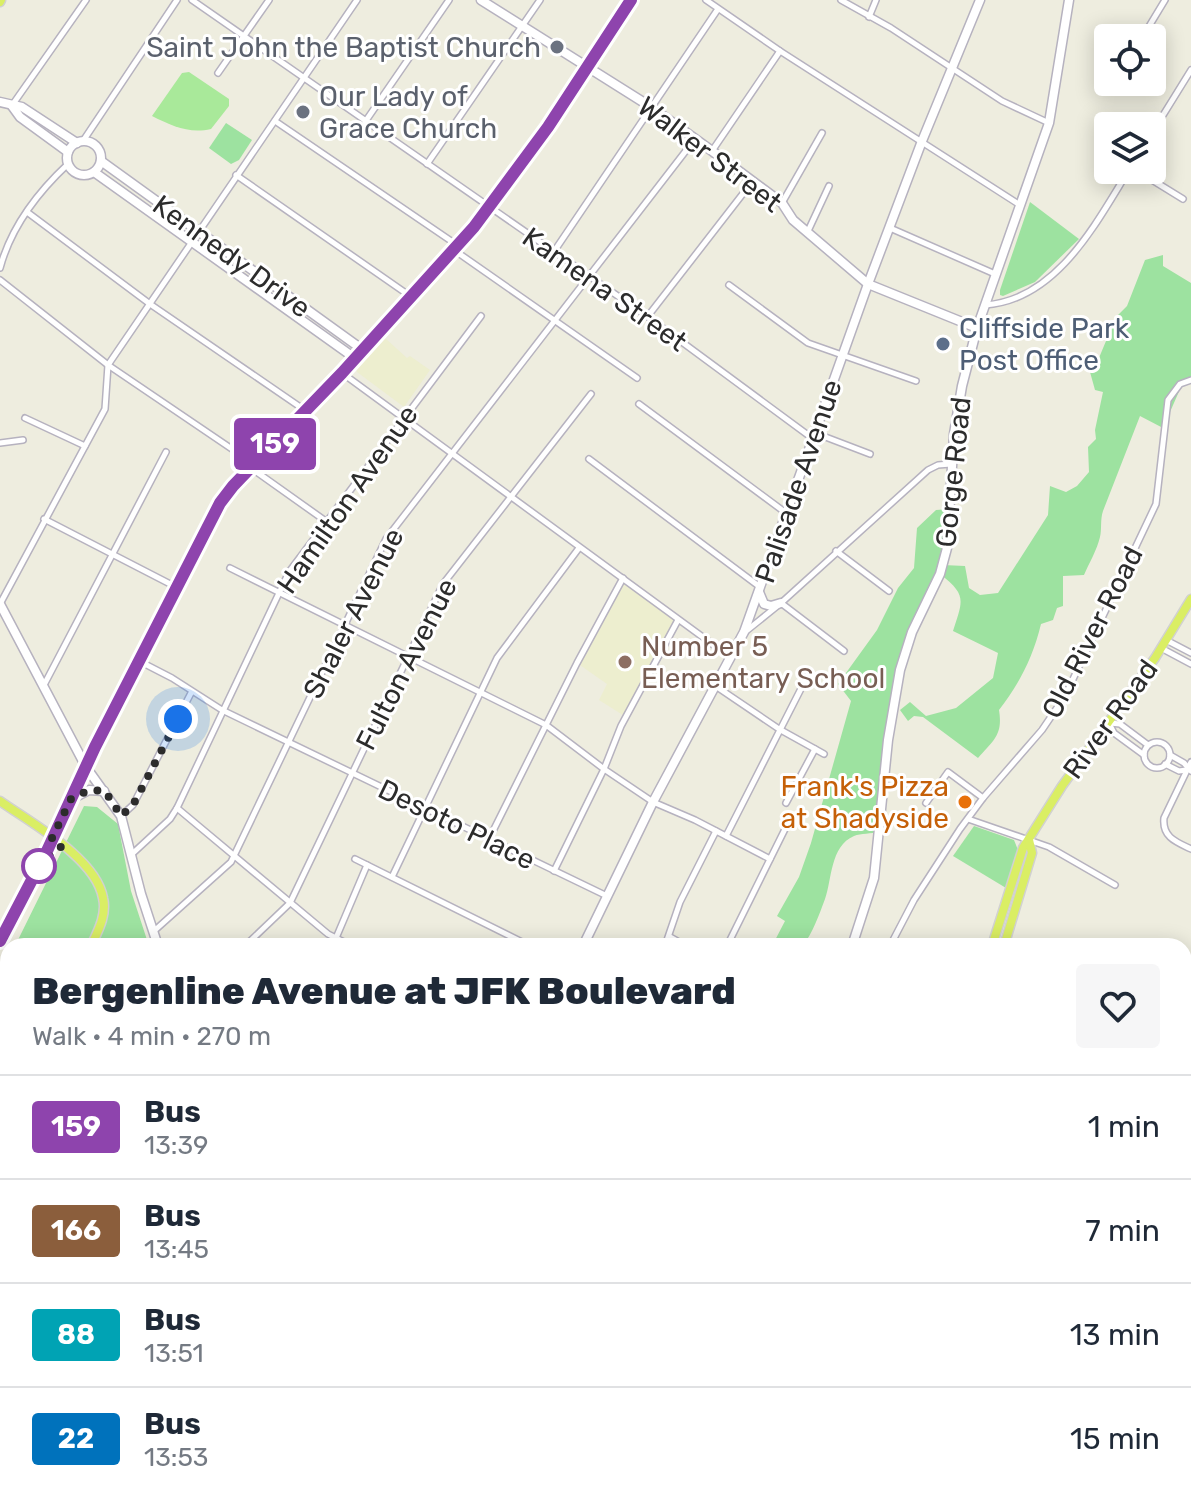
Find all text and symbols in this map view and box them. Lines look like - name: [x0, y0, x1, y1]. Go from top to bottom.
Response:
- map controls: [1094, 24, 1166, 184]
- button: locate: [1094, 24, 1166, 96]
- place label: Saint John the Baptist Church: [146, 31, 541, 64]
- marker: Saint John the Baptist Church: [548, 38, 566, 56]
- place label: Our Lady of Grace Church: [319, 80, 497, 145]
- street label: Walker Street: [631, 90, 788, 219]
- marker: Our Lady of Grace Church: [294, 103, 312, 121]
- button: layers: [1094, 112, 1166, 184]
- street label: Kennedy Drive: [146, 188, 317, 325]
- street label: Kamena Street: [516, 221, 693, 358]
- place label: Cliffside Park Post Office: [959, 312, 1130, 377]
- marker: Cliffside Park Post Office: [934, 335, 952, 353]
- street label: Palisade Avenue: [748, 375, 849, 587]
- street label: Gorge Road: [929, 395, 978, 549]
- street label: Hamilton Avenue: [270, 399, 425, 600]
- line badge: 159: [229, 418, 321, 470]
- text: 159: [250, 427, 300, 460]
- street label: Shaler Avenue: [296, 523, 411, 704]
- street label: Old River Road: [1034, 540, 1150, 724]
- street label: Fulton Avenue: [349, 573, 464, 755]
- place label: Number 5 Elementary School: [641, 630, 885, 695]
- marker: Number 5 Elementary School: [616, 653, 634, 671]
- street label: River Road: [1055, 653, 1165, 785]
- your location: [158, 699, 198, 739]
- place label: Frank's Pizza at Shadyside: [780, 770, 949, 835]
- street label: Desoto Place: [373, 772, 541, 877]
- marker: Frank's Pizza at Shadyside: [956, 793, 974, 811]
- unlabelled marker: [22, 849, 56, 883]
- button: heart: [1076, 964, 1160, 1048]
- text: Bergenline Avenue at JFK Boulevard: [32, 968, 736, 1014]
- text: Walk · 4 min · 270 m: [32, 1021, 271, 1052]
- text: Bus: [144, 1094, 201, 1130]
- text: 1 min: [1088, 1109, 1160, 1145]
- text: 159: [51, 1110, 101, 1143]
- text: 13:39: [144, 1130, 208, 1161]
- text: Bus: [144, 1198, 201, 1234]
- text: 7 min: [1085, 1213, 1160, 1249]
- text: 166: [51, 1214, 101, 1247]
- text: 13:45: [144, 1234, 209, 1265]
- text: Bus: [144, 1302, 201, 1338]
- text: 13 min: [1070, 1317, 1160, 1353]
- text: 88: [57, 1318, 95, 1351]
- text: 13:51: [144, 1338, 204, 1369]
- text: Bus: [144, 1406, 201, 1442]
- text: 15 min: [1070, 1421, 1160, 1457]
- text: 22: [58, 1422, 94, 1455]
- text: 13:53: [144, 1442, 208, 1473]

